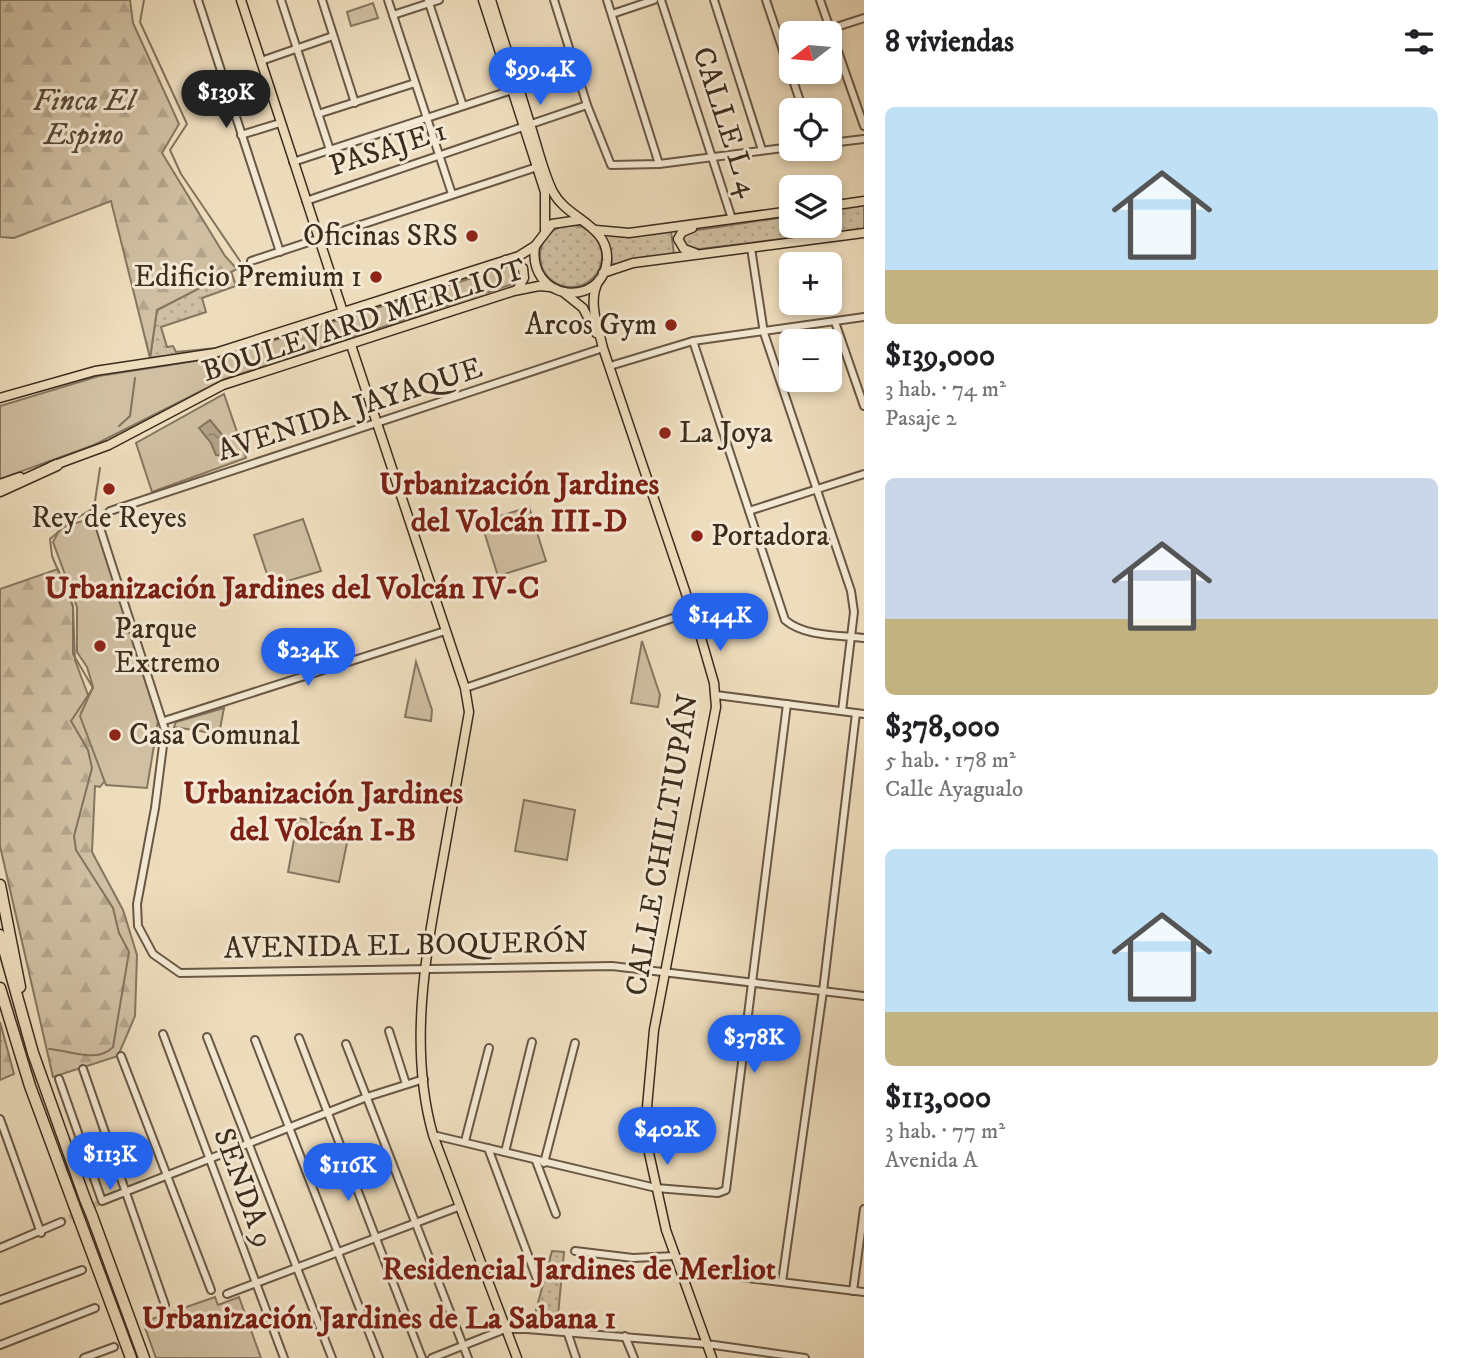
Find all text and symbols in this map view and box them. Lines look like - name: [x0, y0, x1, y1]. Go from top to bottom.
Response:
- north arrow: [779, 21, 842, 84]
- map controls: [779, 21, 842, 392]
- icon: filters: [1400, 23, 1438, 61]
- text: 8 viviendas: [885, 24, 1014, 61]
- street label: CALLE L 4: [683, 42, 767, 202]
- pin: $99.4K: [483, 48, 597, 107]
- text: $99.4K: [505, 55, 575, 84]
- pin: $139K: [177, 71, 275, 130]
- text: $139K: [197, 78, 255, 107]
- park label: Finca El Espino: [33, 83, 138, 154]
- button: locate: [779, 98, 842, 161]
- street label: PASAJE 1: [325, 113, 451, 185]
- icon: home: [1099, 152, 1225, 278]
- button: layers: [779, 175, 842, 238]
- place label: Oficinas SRS: [303, 218, 458, 255]
- marker: Oficinas SRS: [464, 228, 480, 244]
- street label: BOULEVARD MERLIOT: [198, 251, 531, 391]
- button: +: [779, 252, 842, 315]
- place label: Edificio Premium 1: [134, 259, 362, 296]
- marker: Edificio Premium 1: [368, 269, 384, 285]
- place label: Arcos Gym: [525, 307, 657, 344]
- marker: Arcos Gym: [663, 317, 679, 333]
- button: −: [779, 329, 842, 392]
- text: $139,000: [885, 338, 995, 375]
- street label: AVENIDA JAYAQUE: [213, 350, 487, 470]
- text: 3 hab. · 74 m²: [885, 375, 1006, 404]
- text: Pasaje 2: [885, 404, 957, 433]
- place label: La Joya: [679, 415, 773, 452]
- marker: La Joya: [657, 425, 673, 441]
- district label: Urbanización Jardines del Volcán III-D: [379, 465, 659, 542]
- marker: Rey de Reyes: [101, 481, 117, 497]
- place label: Rey de Reyes: [31, 500, 187, 537]
- place label: Portadora: [711, 518, 829, 555]
- icon: home: [1099, 523, 1225, 649]
- marker: Portadora: [689, 528, 705, 544]
- district label: Urbanización Jardines del Volcán IV-C: [45, 569, 539, 609]
- pin: $144K: [671, 594, 769, 653]
- text: $144K: [688, 601, 752, 630]
- place label: Parque Extremo: [114, 611, 220, 682]
- pin: $234K: [259, 628, 357, 688]
- text: $234K: [277, 636, 339, 665]
- marker: Parque Extremo: [92, 638, 108, 654]
- street label: CALLE CHILTIUPÁN: [616, 691, 708, 999]
- text: $378,000: [885, 709, 1000, 746]
- place label: Casa Comunal: [129, 717, 300, 754]
- marker: Casa Comunal: [107, 727, 123, 743]
- text: 5 hab. · 178 m²: [885, 746, 1016, 775]
- district label: Urbanización Jardines del Volcán I-B: [183, 774, 463, 851]
- text: Calle Ayagualo: [885, 775, 1023, 804]
- icon: home: [1099, 894, 1225, 1020]
- street label: AVENIDA EL BOQUERÓN: [223, 922, 588, 968]
- pin: $378K: [705, 1016, 803, 1075]
- text: $378K: [724, 1023, 784, 1052]
- text: $113,000: [885, 1080, 991, 1117]
- pin: $402K: [618, 1108, 716, 1167]
- text: $402K: [634, 1115, 700, 1144]
- text: 3 hab. · 77 m²: [885, 1117, 1005, 1146]
- street label: SENDA 9: [204, 1123, 282, 1253]
- pin: $113K: [61, 1132, 159, 1192]
- text: $113K: [83, 1140, 137, 1169]
- pin: $116K: [299, 1144, 397, 1203]
- text: Avenida A: [885, 1146, 978, 1175]
- text: $116K: [319, 1151, 377, 1180]
- district label: Residencial Jardines de Merliot: [382, 1250, 777, 1290]
- district label: Urbanización Jardines de La Sabana 1: [142, 1299, 616, 1339]

